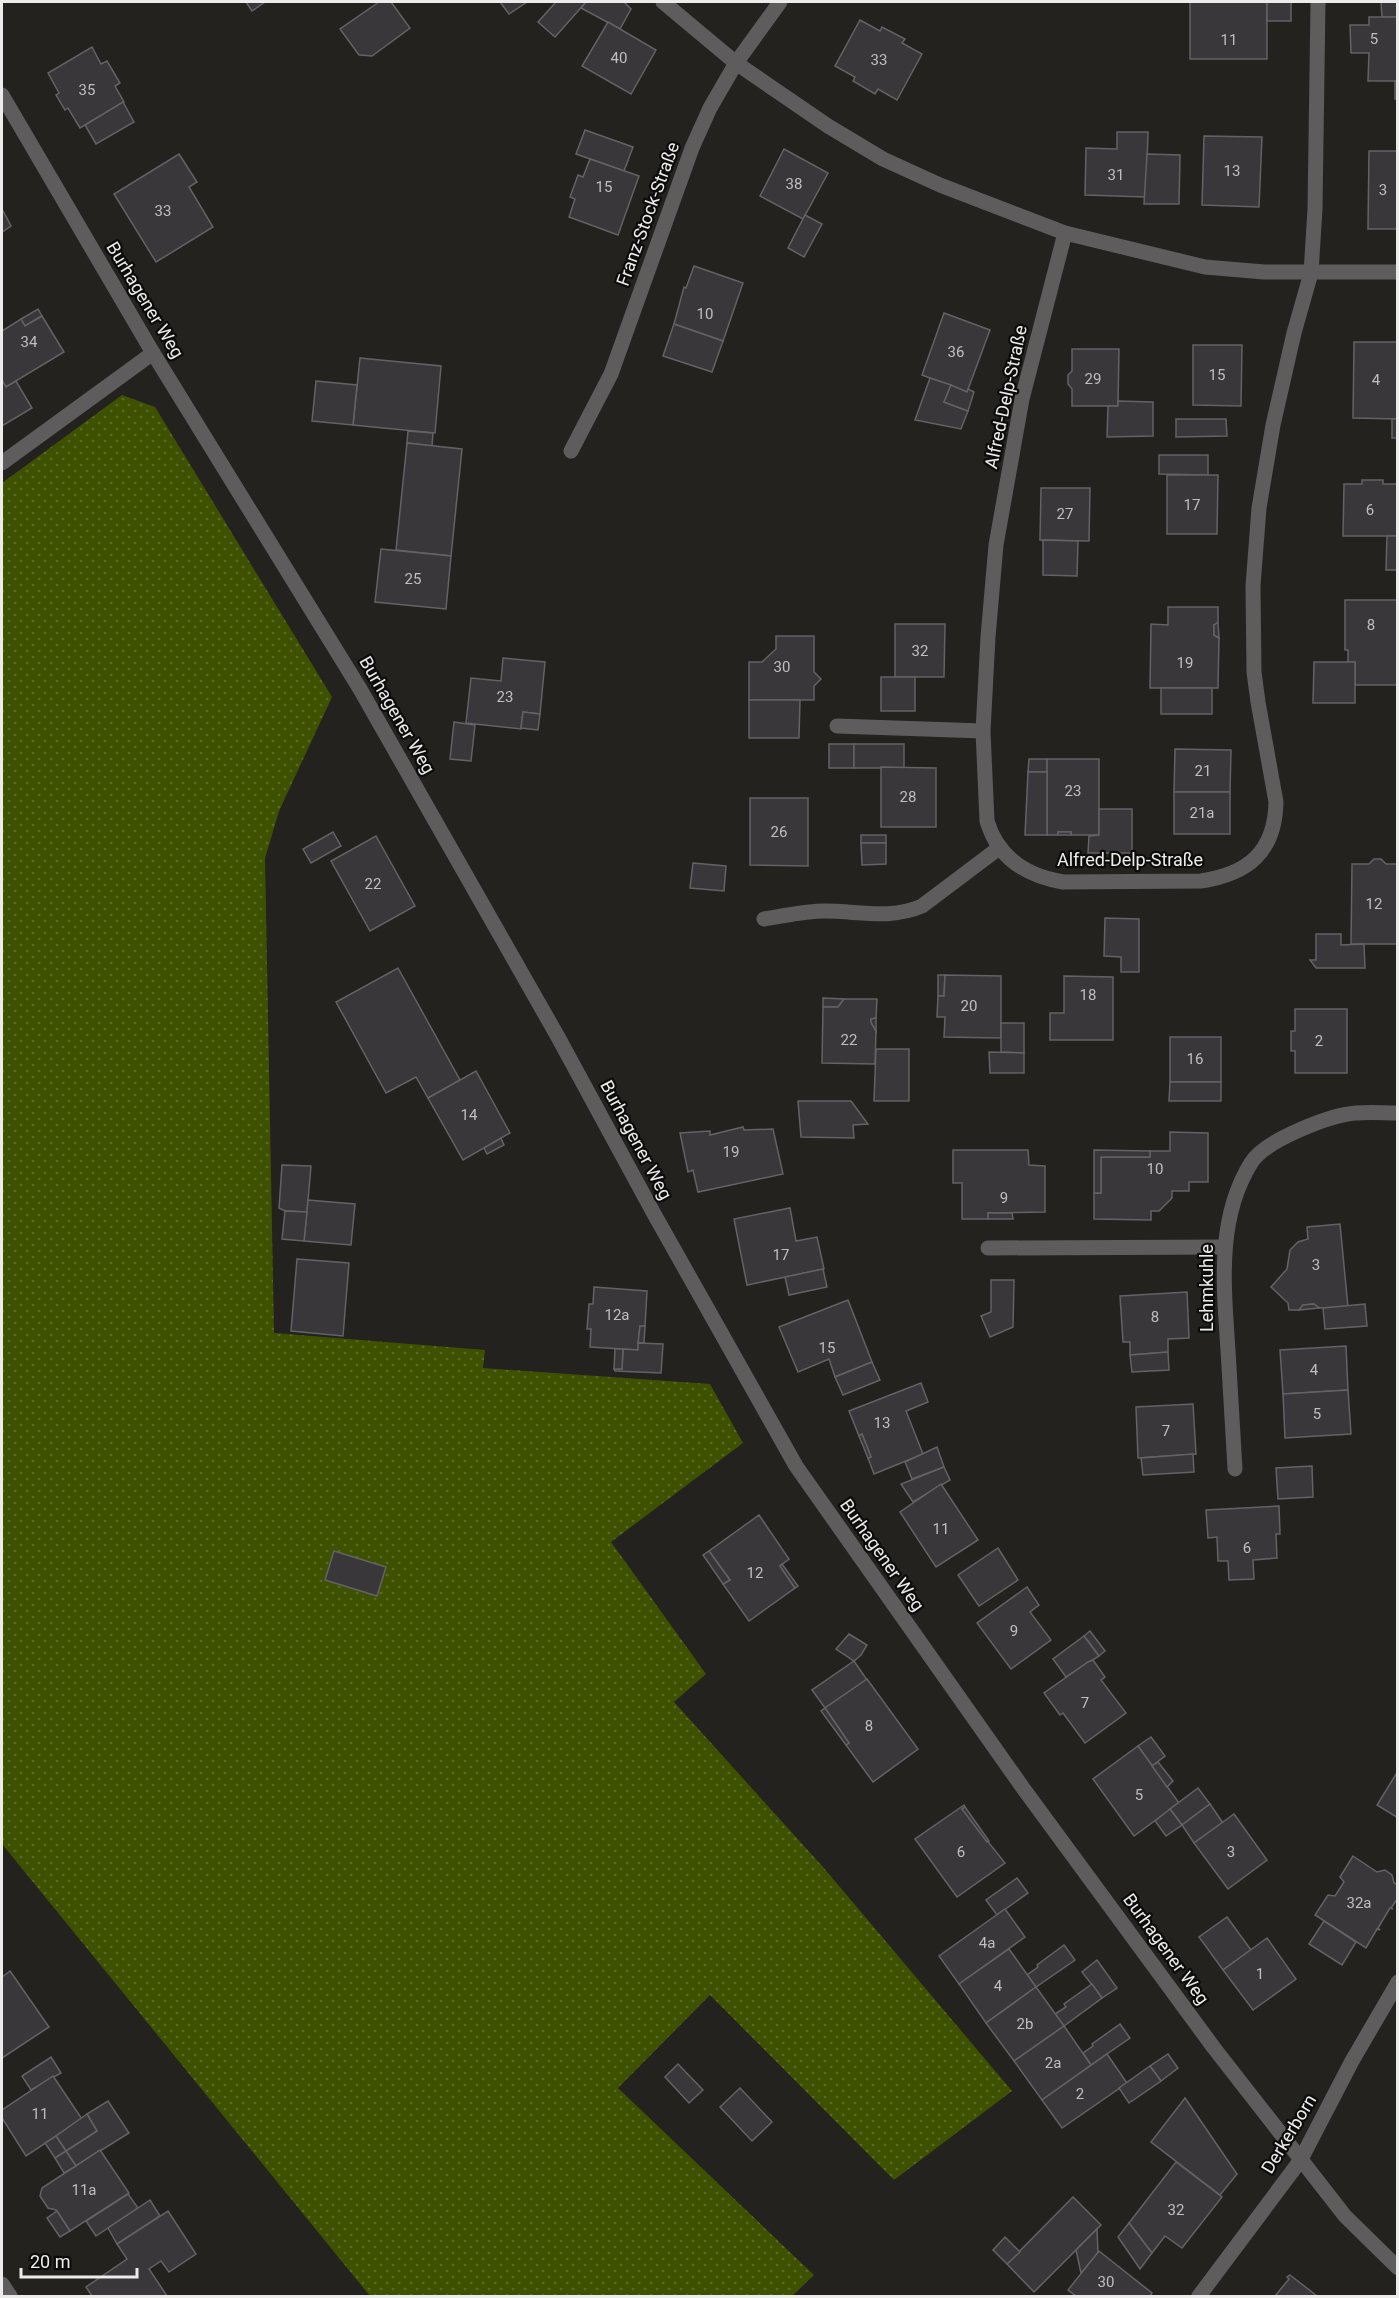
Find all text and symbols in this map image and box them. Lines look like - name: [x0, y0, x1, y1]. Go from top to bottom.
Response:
- house number: 5: [1370, 30, 1378, 48]
- house number: 11: [1221, 31, 1237, 49]
- house number: 40: [611, 49, 627, 67]
- house number: 33: [871, 51, 887, 69]
- house number: 35: [79, 81, 95, 99]
- street label: Franz-Stock-Straße: [612, 139, 683, 289]
- house number: 13: [1224, 162, 1240, 180]
- house number: 31: [1108, 166, 1124, 184]
- house number: 38: [786, 175, 802, 193]
- house number: 15: [596, 178, 612, 196]
- house number: 3: [1379, 181, 1387, 199]
- house number: 33: [155, 202, 171, 220]
- street label: Burhagener Weg: [102, 238, 188, 362]
- house number: 10: [697, 305, 713, 323]
- street label: Alfred-Delp-Straße: [980, 323, 1031, 471]
- house number: 34: [21, 333, 38, 351]
- house number: 36: [948, 343, 964, 361]
- house number: 15: [1209, 366, 1225, 384]
- house number: 29: [1085, 370, 1101, 388]
- house number: 4: [1372, 371, 1381, 389]
- house number: 17: [1184, 496, 1200, 514]
- house number: 6: [1366, 501, 1374, 519]
- house number: 27: [1057, 505, 1073, 523]
- house number: 25: [405, 570, 421, 588]
- house number: 8: [1367, 616, 1375, 634]
- house number: 32: [912, 642, 928, 660]
- street label: Burhagener Weg: [355, 652, 440, 777]
- house number: 19: [1177, 654, 1193, 672]
- house number: 30: [774, 658, 790, 676]
- house number: 23: [497, 688, 513, 706]
- house number: 21: [1195, 762, 1211, 780]
- house number: 23: [1065, 782, 1081, 800]
- house number: 28: [900, 788, 916, 806]
- house number: 21a: [1189, 804, 1215, 822]
- house number: 26: [771, 823, 787, 841]
- street label: Alfred-Delp-Straße: [1057, 849, 1203, 870]
- house number: 22: [365, 875, 381, 893]
- house number: 12: [1366, 895, 1382, 913]
- house number: 18: [1080, 986, 1096, 1004]
- house number: 20: [961, 997, 977, 1015]
- house number: 22: [841, 1031, 857, 1049]
- house number: 2: [1315, 1032, 1323, 1050]
- house number: 16: [1187, 1050, 1203, 1068]
- street label: Burhagener Weg: [596, 1077, 677, 1203]
- house number: 14: [461, 1106, 478, 1124]
- house number: 19: [723, 1143, 739, 1161]
- house number: 10: [1147, 1160, 1163, 1178]
- house number: 9: [1000, 1189, 1008, 1207]
- street label: Lehmkuhle: [1196, 1244, 1217, 1332]
- house number: 17: [773, 1246, 789, 1264]
- house number: 3: [1312, 1256, 1320, 1274]
- house number: 12a: [604, 1306, 630, 1324]
- house number: 8: [1151, 1308, 1159, 1326]
- house number: 15: [819, 1339, 835, 1357]
- house number: 4: [1310, 1361, 1319, 1379]
- house number: 5: [1313, 1405, 1321, 1423]
- house number: 13: [874, 1414, 890, 1432]
- house number: 7: [1162, 1422, 1170, 1440]
- street label: Burhagener Weg: [836, 1495, 929, 1615]
- house number: 11: [933, 1520, 949, 1538]
- house number: 6: [1243, 1539, 1251, 1557]
- house number: 12: [747, 1564, 763, 1582]
- house number: 9: [1010, 1622, 1018, 1640]
- house number: 7: [1081, 1694, 1089, 1712]
- house number: 8: [865, 1717, 873, 1735]
- house number: 5: [1135, 1786, 1143, 1804]
- house number: 6: [957, 1843, 965, 1861]
- house number: 3: [1227, 1843, 1235, 1861]
- street label: Burhagener Weg: [1119, 1889, 1214, 2008]
- house number: 32a: [1346, 1894, 1372, 1912]
- house number: 4a: [979, 1934, 995, 1952]
- house number: 1: [1256, 1965, 1264, 1983]
- house number: 4: [994, 1977, 1003, 1995]
- house number: 2b: [1017, 2015, 1033, 2033]
- house number: 2a: [1045, 2054, 1061, 2072]
- house number: 2: [1076, 2085, 1084, 2103]
- street label: Derkerborn: [1257, 2090, 1320, 2177]
- house number: 11: [32, 2105, 48, 2123]
- house number: 11a: [71, 2181, 97, 2199]
- house number: 32: [1168, 2201, 1184, 2219]
- scale bar: [21, 2241, 136, 2279]
- text: 20 m: [30, 2251, 70, 2272]
- house number: 30: [1098, 2273, 1114, 2291]

